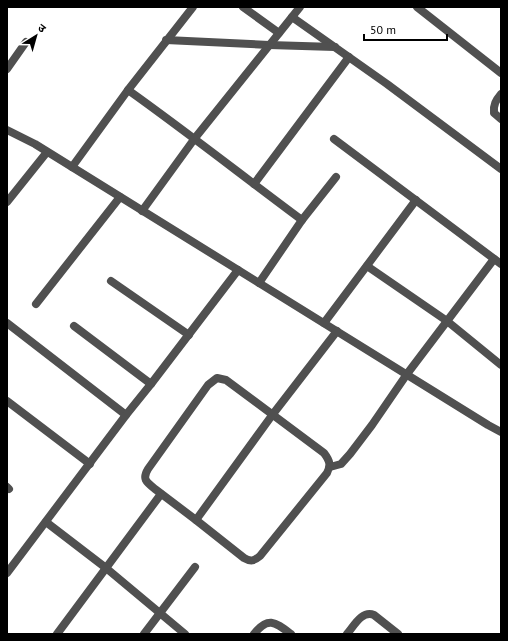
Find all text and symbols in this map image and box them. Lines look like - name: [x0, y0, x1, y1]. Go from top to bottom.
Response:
- north arrow: [16, 16, 56, 56]
- scale bar: [364, 16, 447, 42]
- text: उ: [35, 20, 49, 36]
- text: 50 m: [370, 22, 396, 37]

